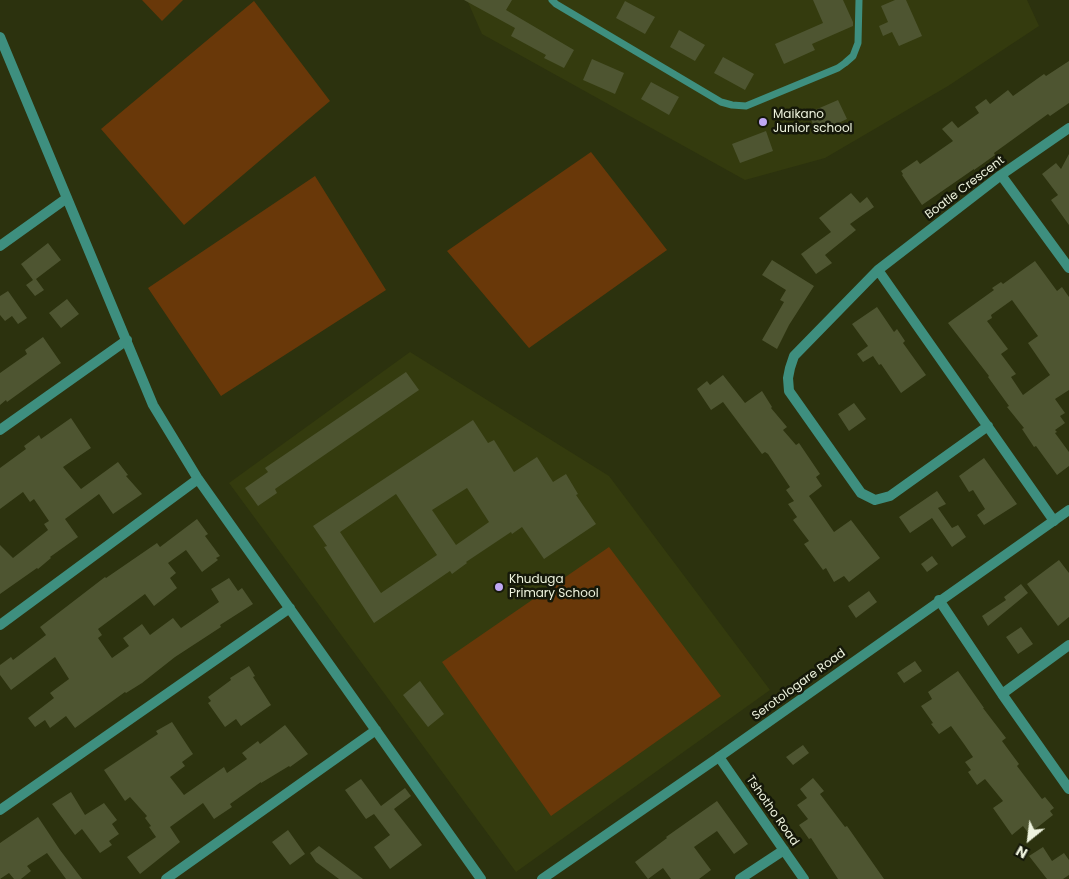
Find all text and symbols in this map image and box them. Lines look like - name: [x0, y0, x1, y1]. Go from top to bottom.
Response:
- place label: Maikano Junior school: [773, 108, 853, 136]
- marker: Maikano Junior school: [757, 116, 769, 128]
- street label: Boatle Crescent: [923, 154, 1007, 222]
- place label: Khuduga Primary School: [509, 573, 599, 601]
- marker: Khuduga Primary School: [493, 581, 505, 593]
- street label: Serotologare Road: [750, 646, 848, 724]
- street label: Tshotho Road: [743, 773, 801, 849]
- north arrow: [1004, 814, 1054, 864]
- text: N: [1012, 841, 1031, 863]

